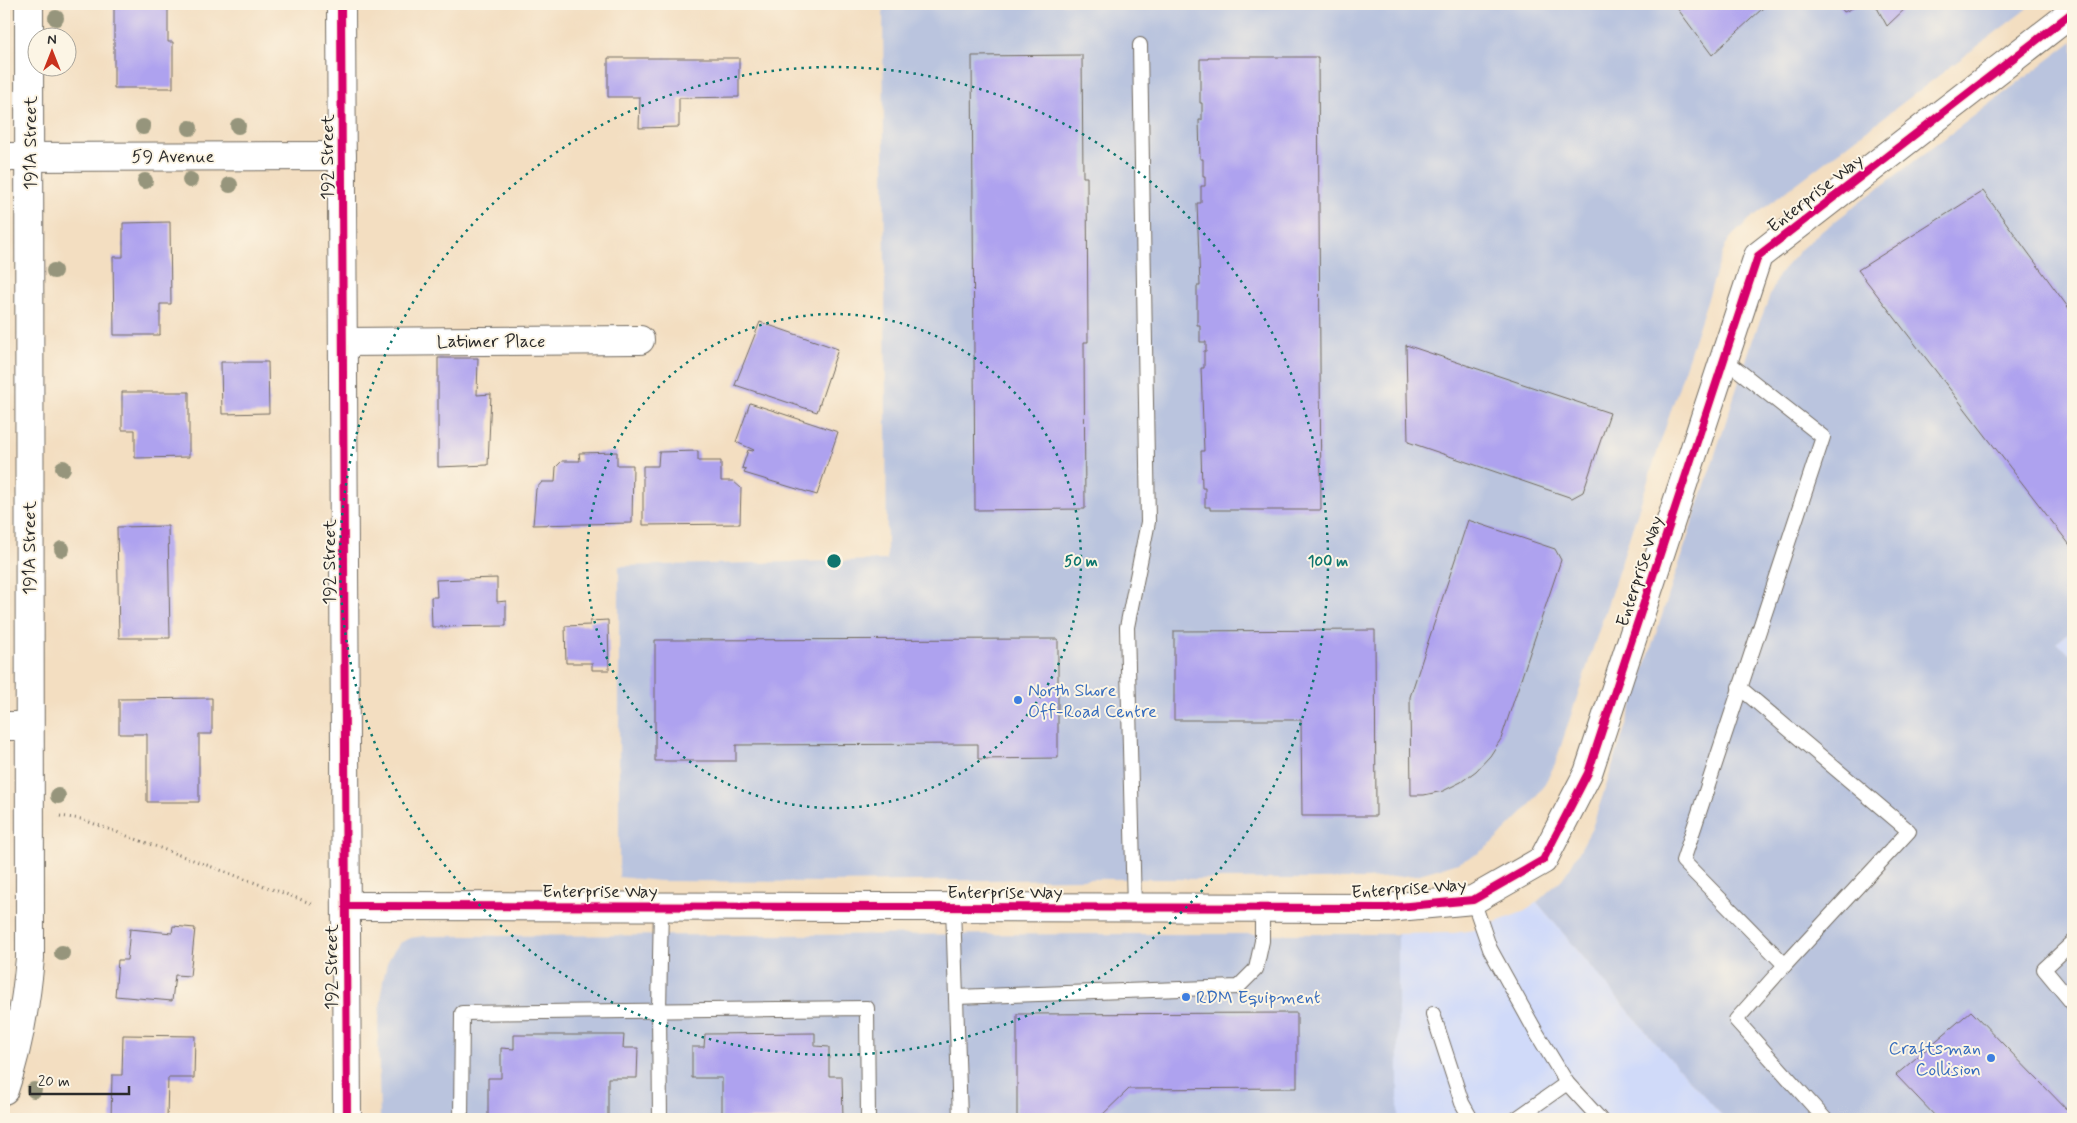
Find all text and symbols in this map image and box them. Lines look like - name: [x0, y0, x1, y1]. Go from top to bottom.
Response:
- north arrow: [28, 28, 78, 78]
- text: N: [47, 31, 57, 49]
- street label: 191A Street: [19, 96, 43, 190]
- street label: 192 Street: [316, 114, 340, 200]
- street label: 59 Avenue: [132, 145, 215, 169]
- street label: Enterprise Way: [1763, 149, 1868, 239]
- street label: Latimer Place: [437, 330, 545, 354]
- street label: 191A Street: [18, 501, 42, 595]
- street label: Enterprise Way: [1611, 513, 1669, 630]
- street label: 192 Street: [318, 519, 342, 605]
- centre of rings: [825, 552, 843, 570]
- text: 50 m: [1064, 552, 1098, 572]
- text: 100 m: [1308, 552, 1348, 572]
- place label: North Shore Off-Road Centre: [1028, 679, 1157, 724]
- marker: North Shore Off-Road Centre: [1012, 694, 1024, 706]
- street label: Enterprise Way: [1351, 873, 1467, 905]
- street label: Enterprise Way: [542, 880, 658, 904]
- street label: Enterprise Way: [947, 881, 1063, 905]
- street label: 192 Street: [320, 924, 344, 1010]
- place label: RDM Equipment: [1196, 986, 1321, 1010]
- marker: RDM Equipment: [1180, 991, 1192, 1003]
- place label: Craftsman Collision: [1888, 1037, 1981, 1082]
- marker: Craftsman Collision: [1985, 1052, 1997, 1064]
- scale bar: [30, 1063, 129, 1095]
- text: 20 m: [38, 1072, 70, 1092]

